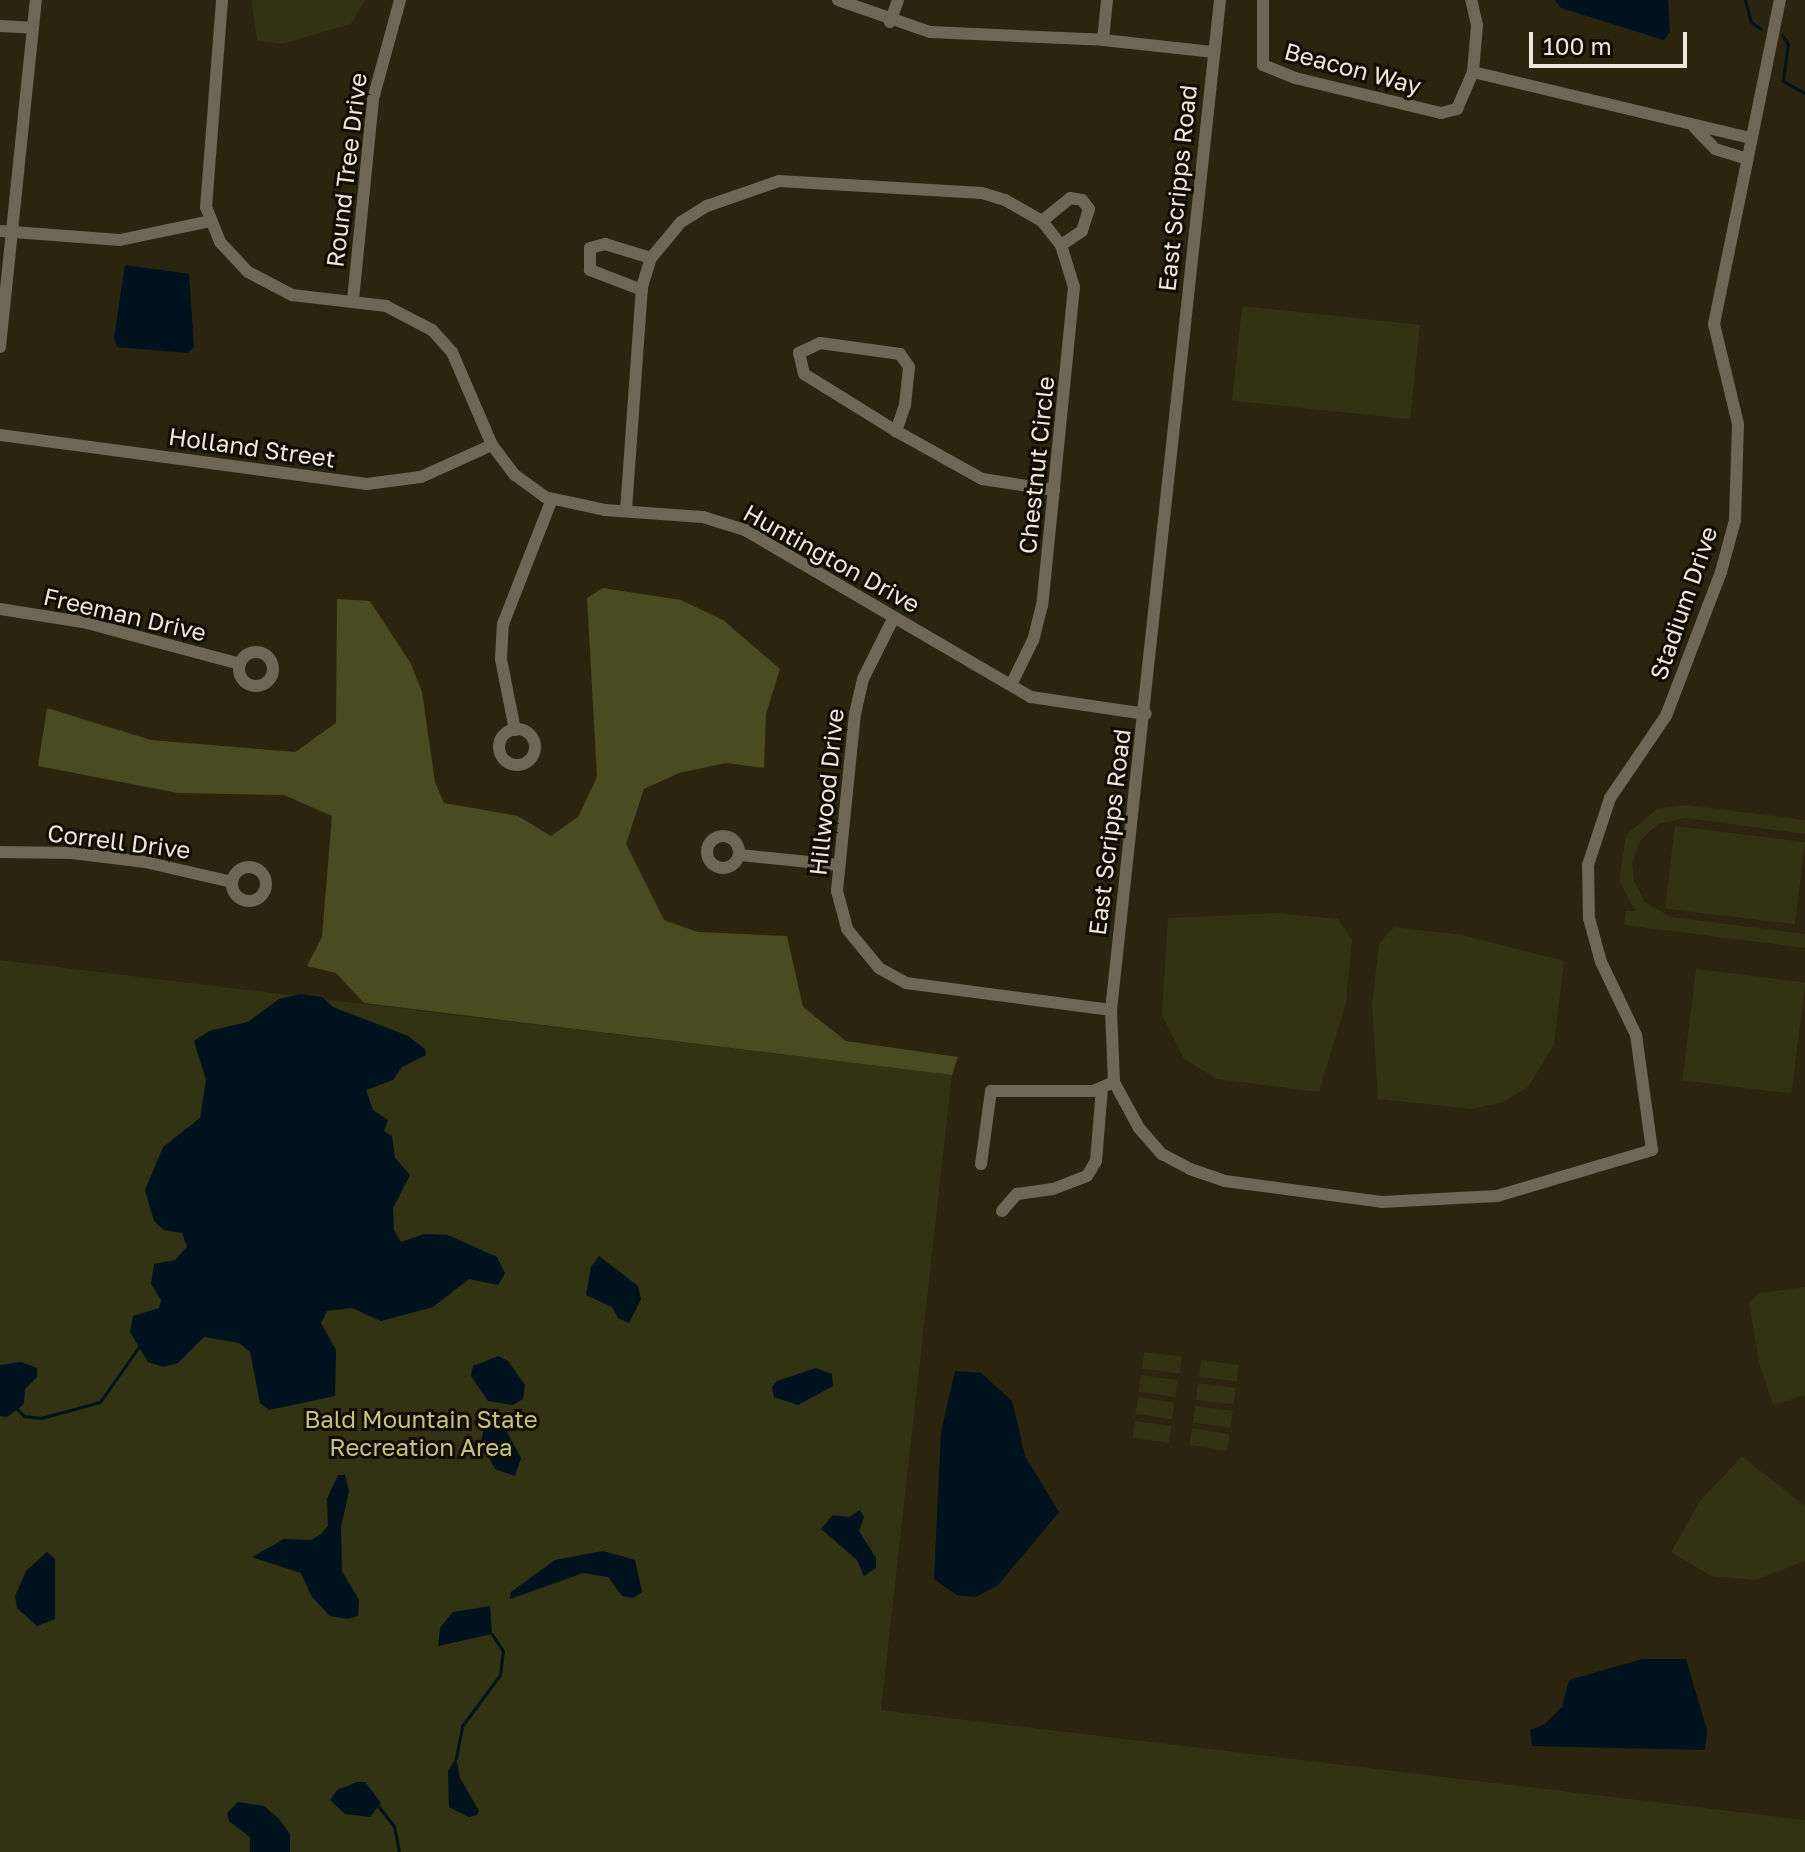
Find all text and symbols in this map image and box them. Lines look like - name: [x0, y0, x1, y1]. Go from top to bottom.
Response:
- scale bar: [1533, 16, 1691, 66]
- text: 100 m: [1543, 31, 1612, 60]
- street label: Beacon Way: [1281, 36, 1425, 100]
- street label: Round Tree Drive: [320, 71, 372, 269]
- street label: East Scripps Road: [1152, 83, 1202, 293]
- street label: Chestnut Circle: [1012, 375, 1060, 555]
- street label: Holland Street: [167, 421, 337, 473]
- street label: Huntington Drive: [739, 498, 925, 618]
- street label: Stadium Drive: [1643, 522, 1723, 684]
- street label: Freeman Drive: [41, 581, 209, 647]
- street label: Hillwood Drive: [803, 707, 849, 877]
- street label: East Scripps Road: [1082, 727, 1136, 937]
- street label: Correll Drive: [46, 818, 192, 864]
- park label: Bald Mountain State Recreation Area: [304, 1405, 538, 1461]

